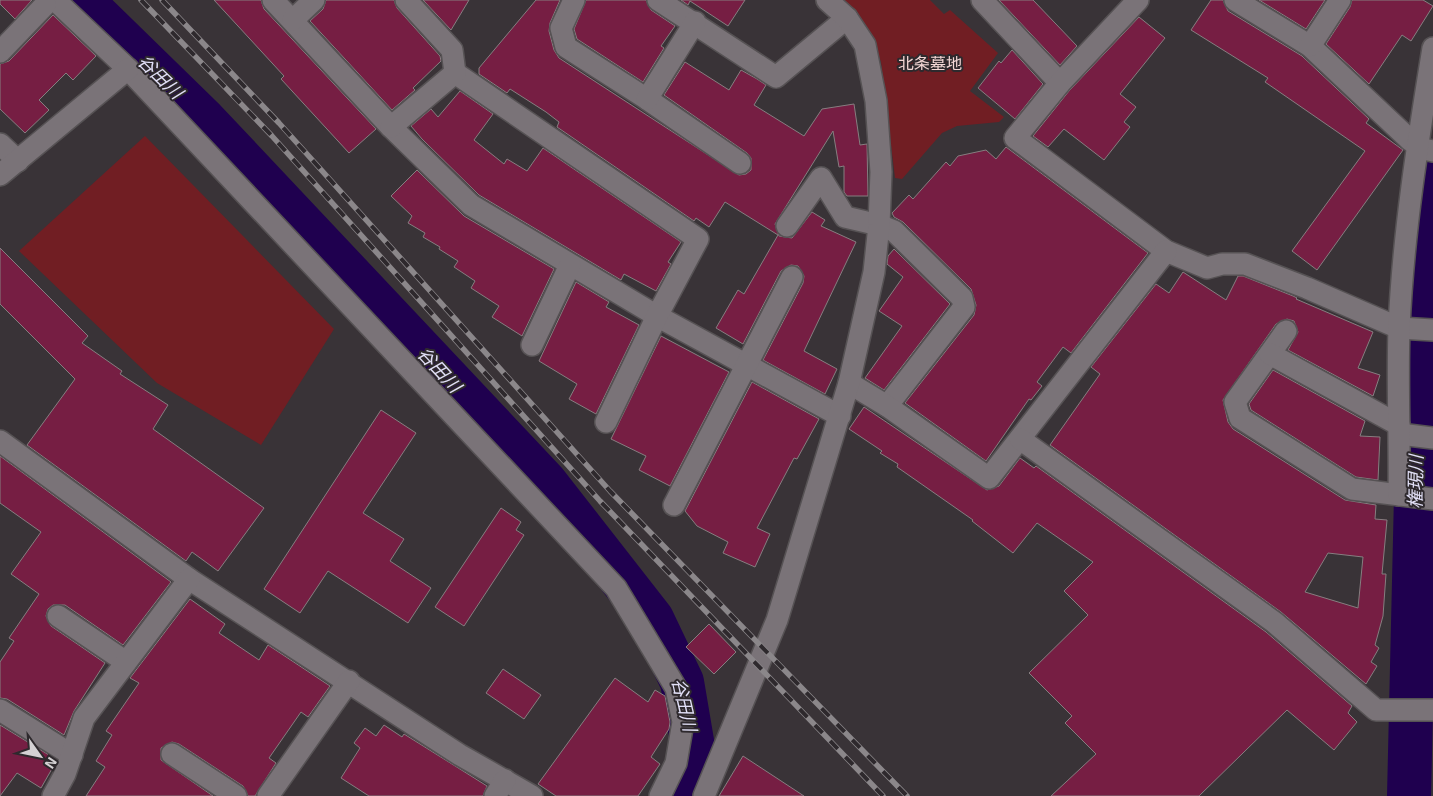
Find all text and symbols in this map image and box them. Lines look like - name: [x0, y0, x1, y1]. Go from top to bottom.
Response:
- water label: 谷田川: [134, 50, 189, 104]
- park label: 北条墓地: [898, 53, 962, 72]
- water label: 谷田川: [413, 342, 468, 398]
- water label: 権現川: [1404, 453, 1427, 509]
- water label: 谷田川: [668, 676, 702, 736]
- north arrow: [15, 731, 65, 781]
- text: N: [41, 754, 61, 772]

